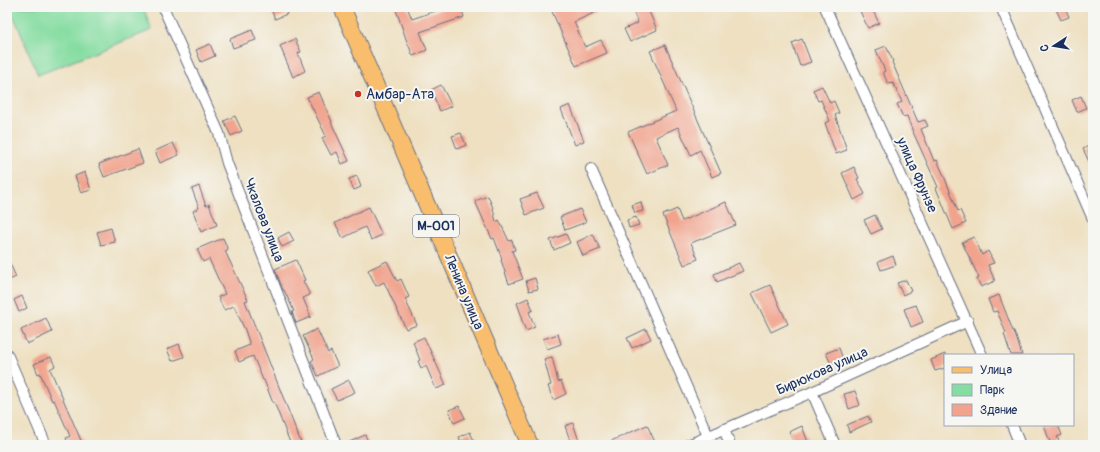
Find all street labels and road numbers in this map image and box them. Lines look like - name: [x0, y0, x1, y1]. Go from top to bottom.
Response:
- street label: улица Фрунзе: [892, 134, 941, 215]
- street label: Чкалова улица: [240, 176, 288, 264]
- road number: М-001: [413, 215, 459, 237]
- street label: Ленина улица: [440, 251, 487, 332]
- street label: Бирюкова улица: [774, 343, 870, 399]

